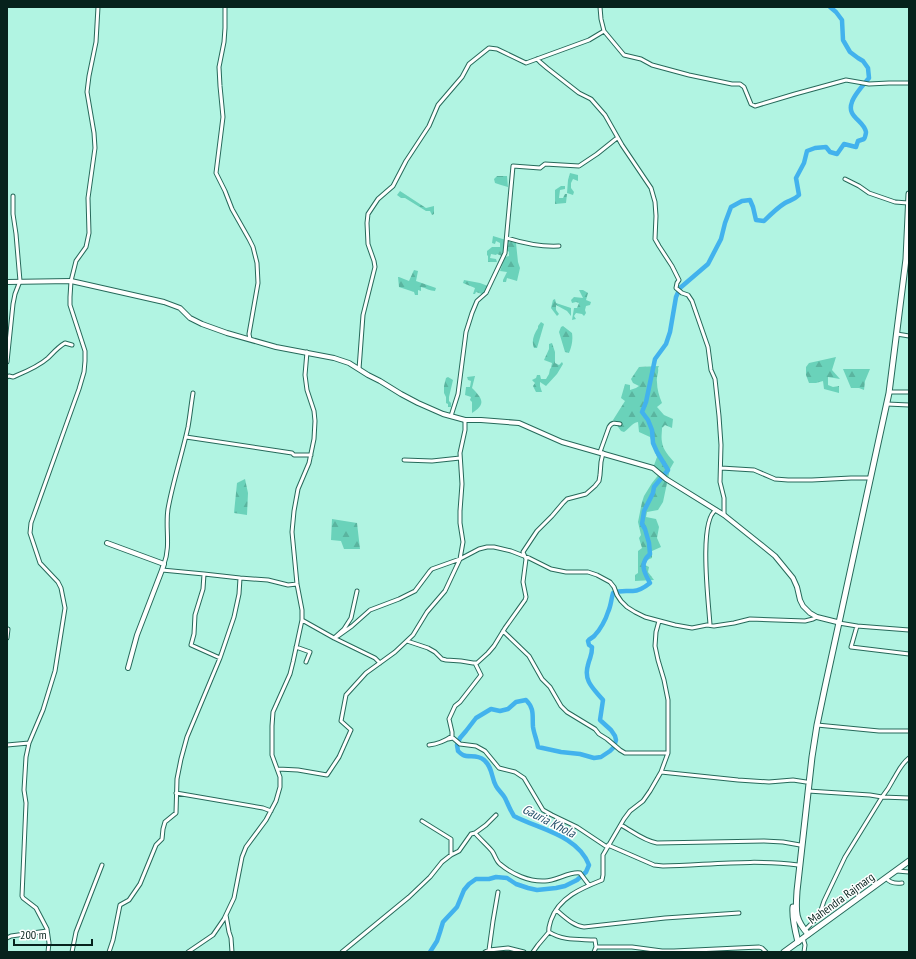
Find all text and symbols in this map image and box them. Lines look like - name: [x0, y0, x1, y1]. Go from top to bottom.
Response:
- water label: Gauria Khola: [519, 800, 579, 842]
- street label: Mahendra Rajmarg: [805, 869, 877, 927]
- scale bar: [14, 921, 92, 947]
- text: 200 m: [20, 927, 47, 942]

